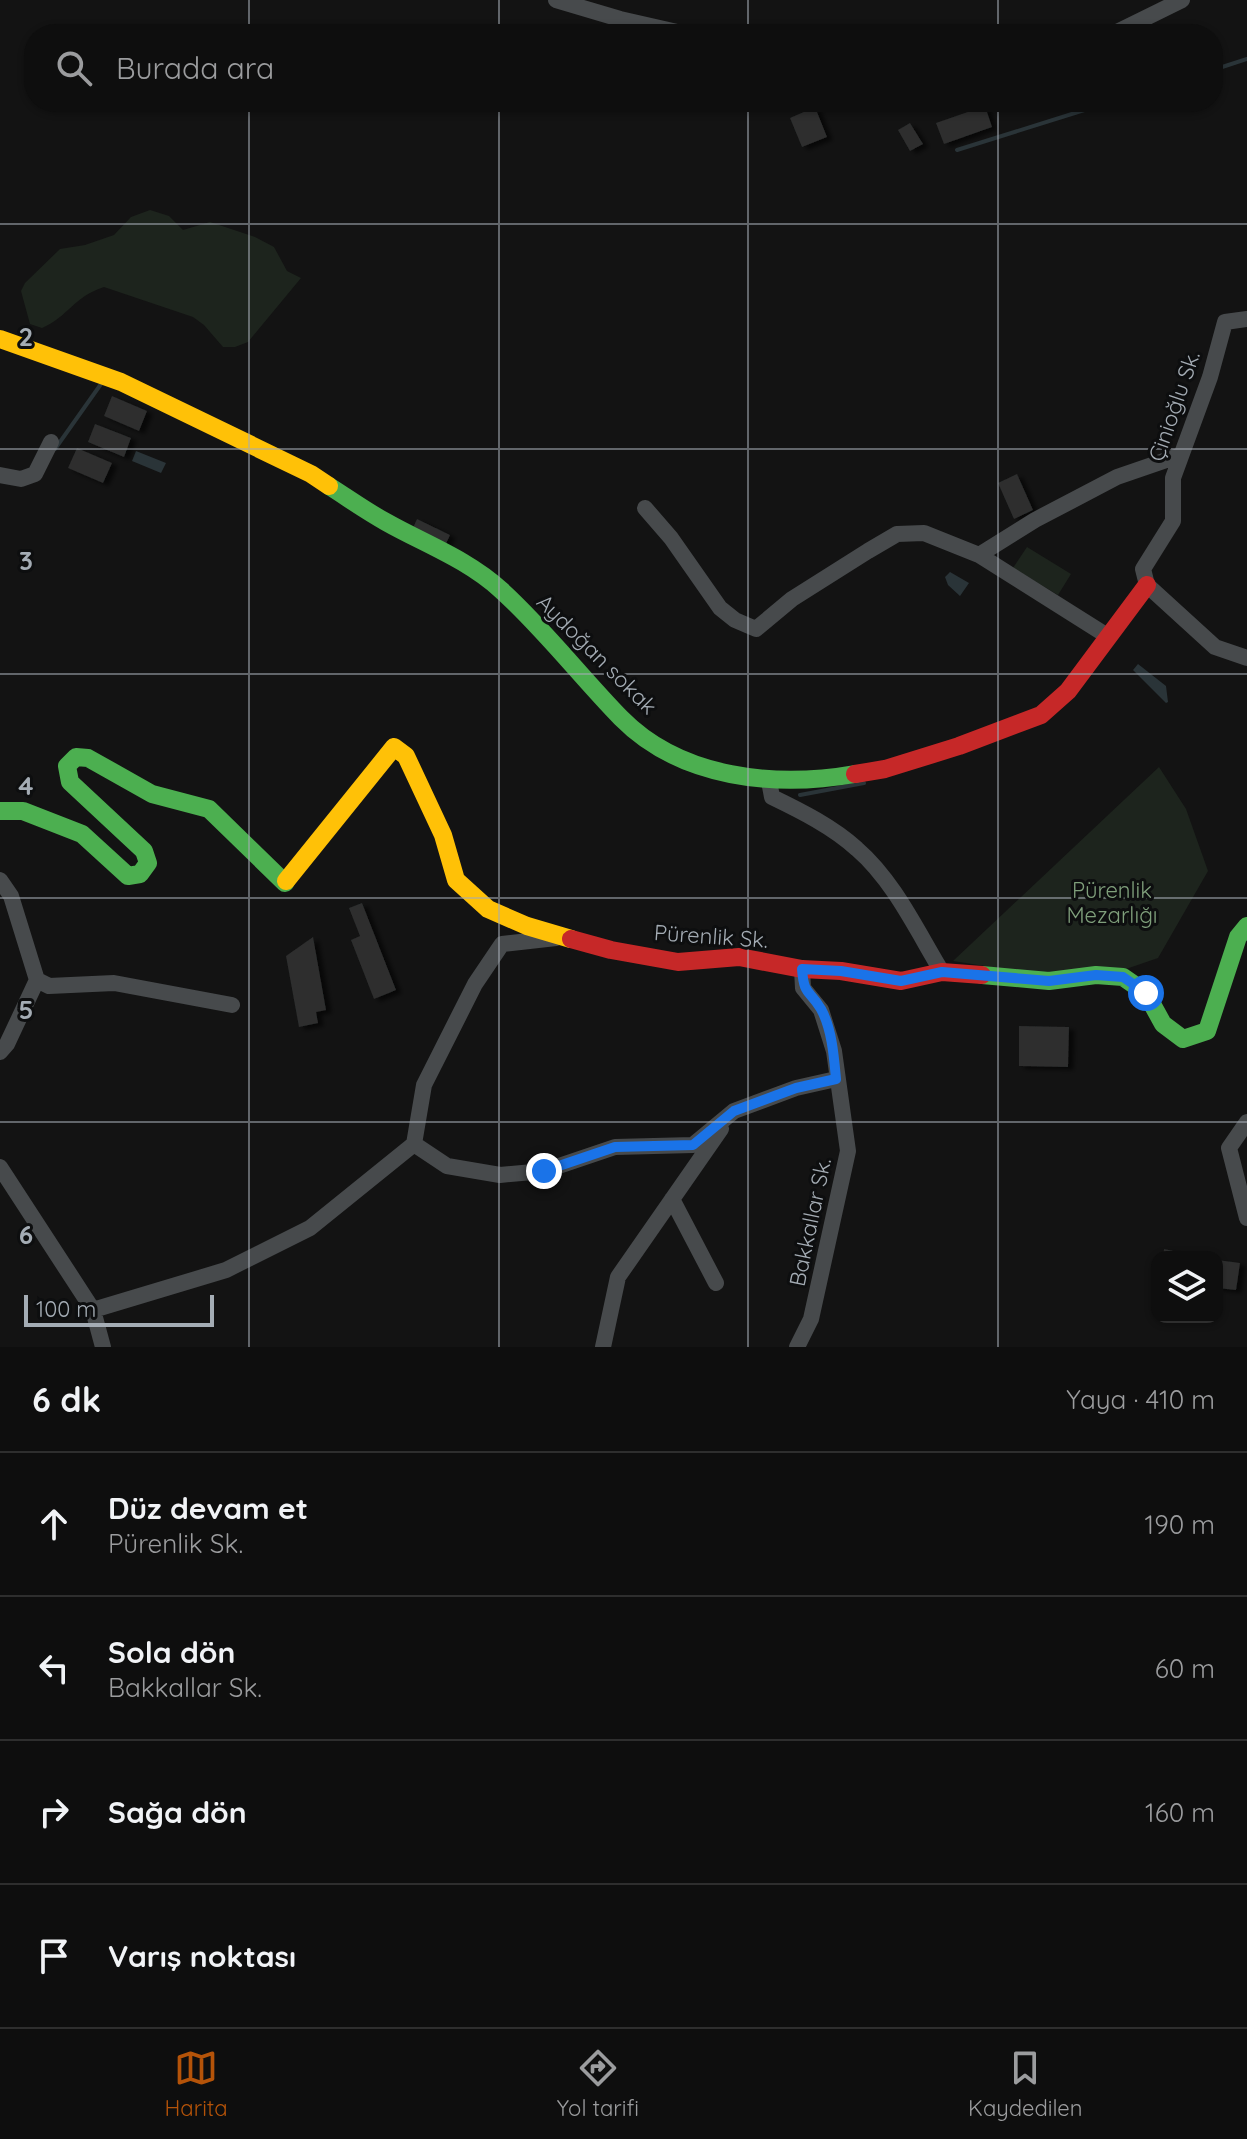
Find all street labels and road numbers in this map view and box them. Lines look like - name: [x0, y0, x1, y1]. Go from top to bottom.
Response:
- street label: Çinioğlu Sk.: [1142, 347, 1206, 465]
- street label: Aydoğan sokak: [531, 588, 663, 720]
- street label: Pürenlik Sk.: [653, 918, 769, 954]
- street label: Bakkallar Sk.: [783, 1155, 837, 1289]

